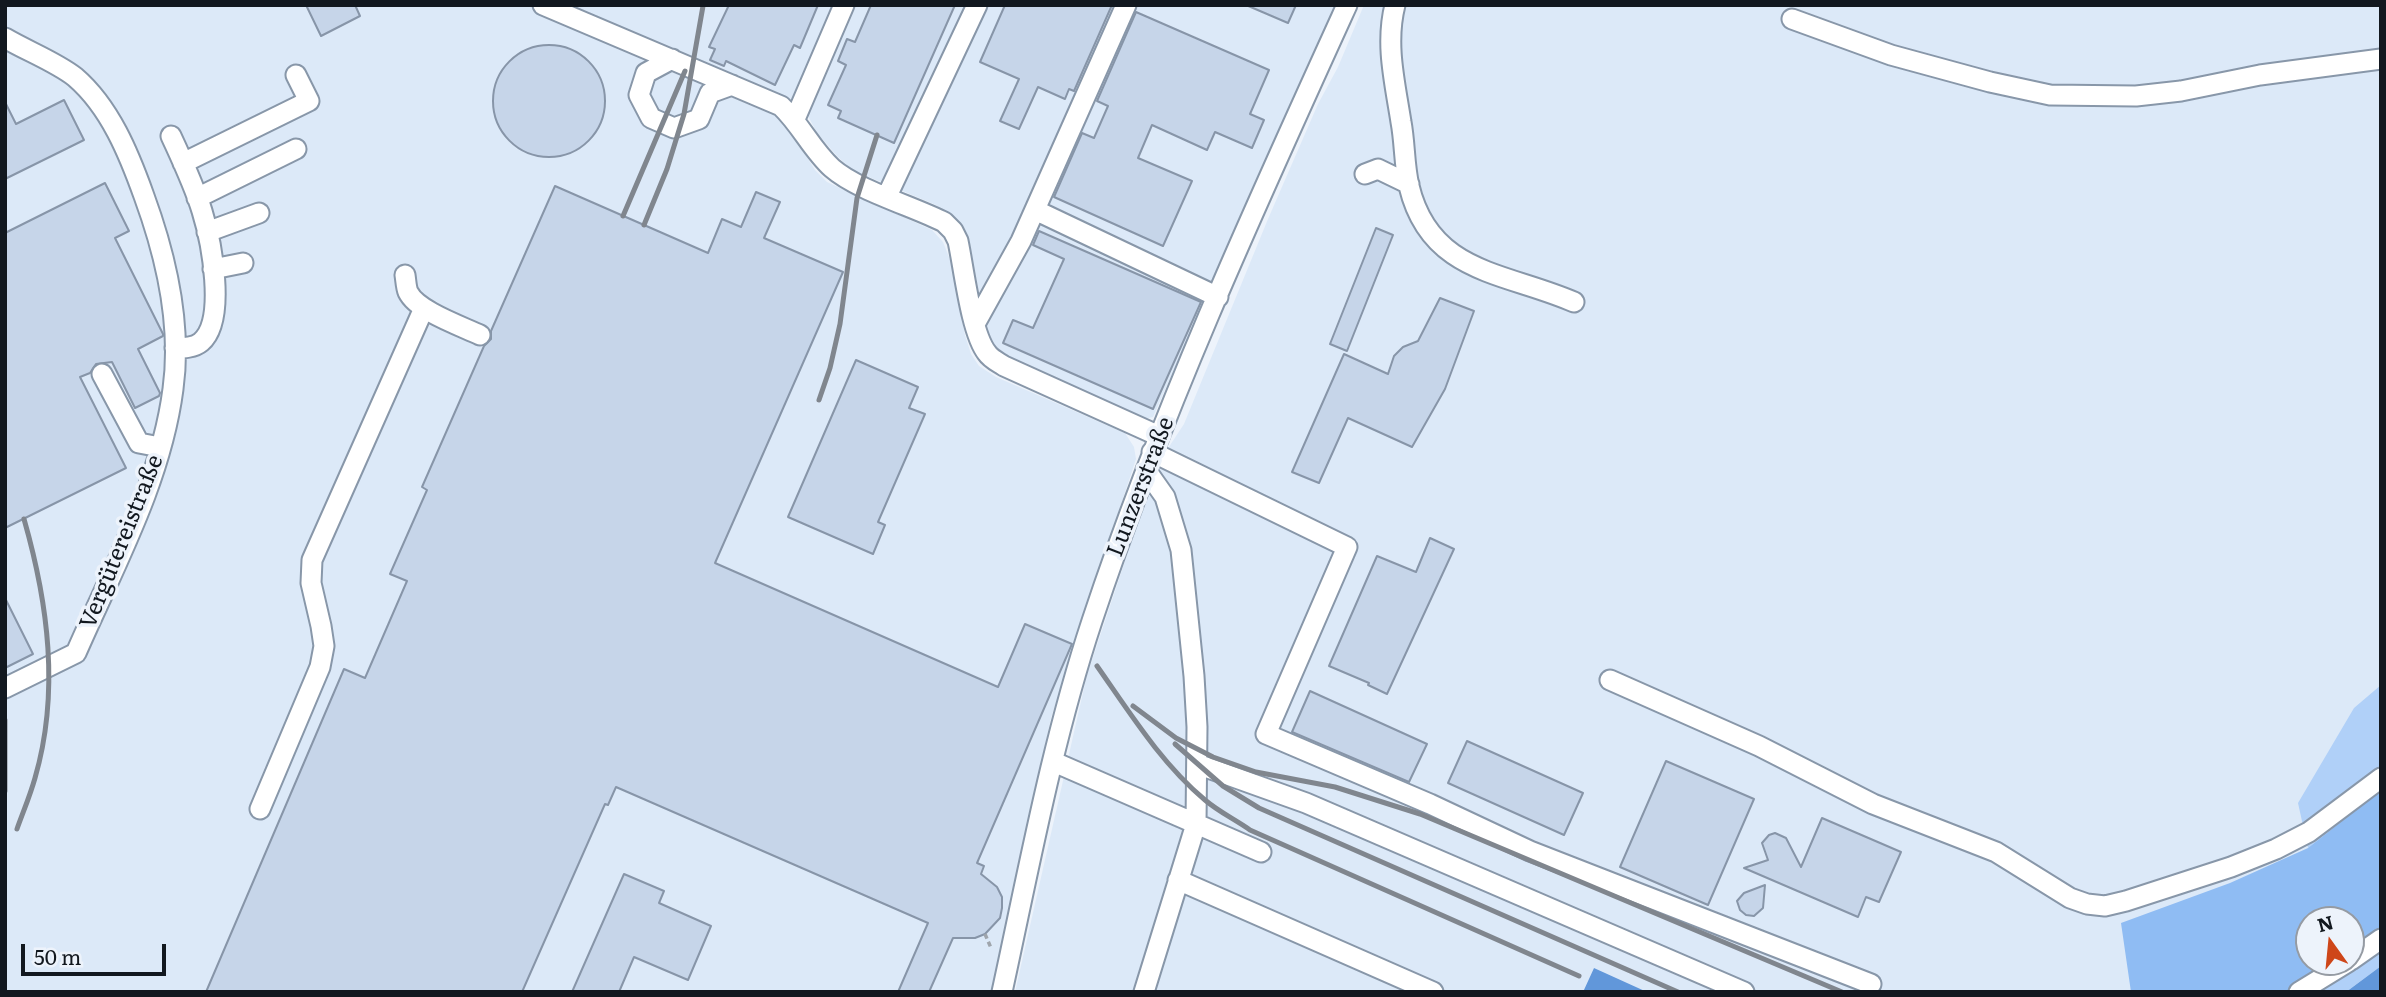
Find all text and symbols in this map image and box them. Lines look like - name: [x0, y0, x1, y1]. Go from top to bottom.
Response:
- street label: Lunzerstraße: [1102, 413, 1180, 561]
- street label: Vergütereistraße: [75, 451, 169, 633]
- north arrow: [2295, 906, 2365, 976]
- text: N: [2314, 907, 2336, 938]
- scale bar: [24, 930, 170, 974]
- text: 50 m: [34, 940, 81, 971]

